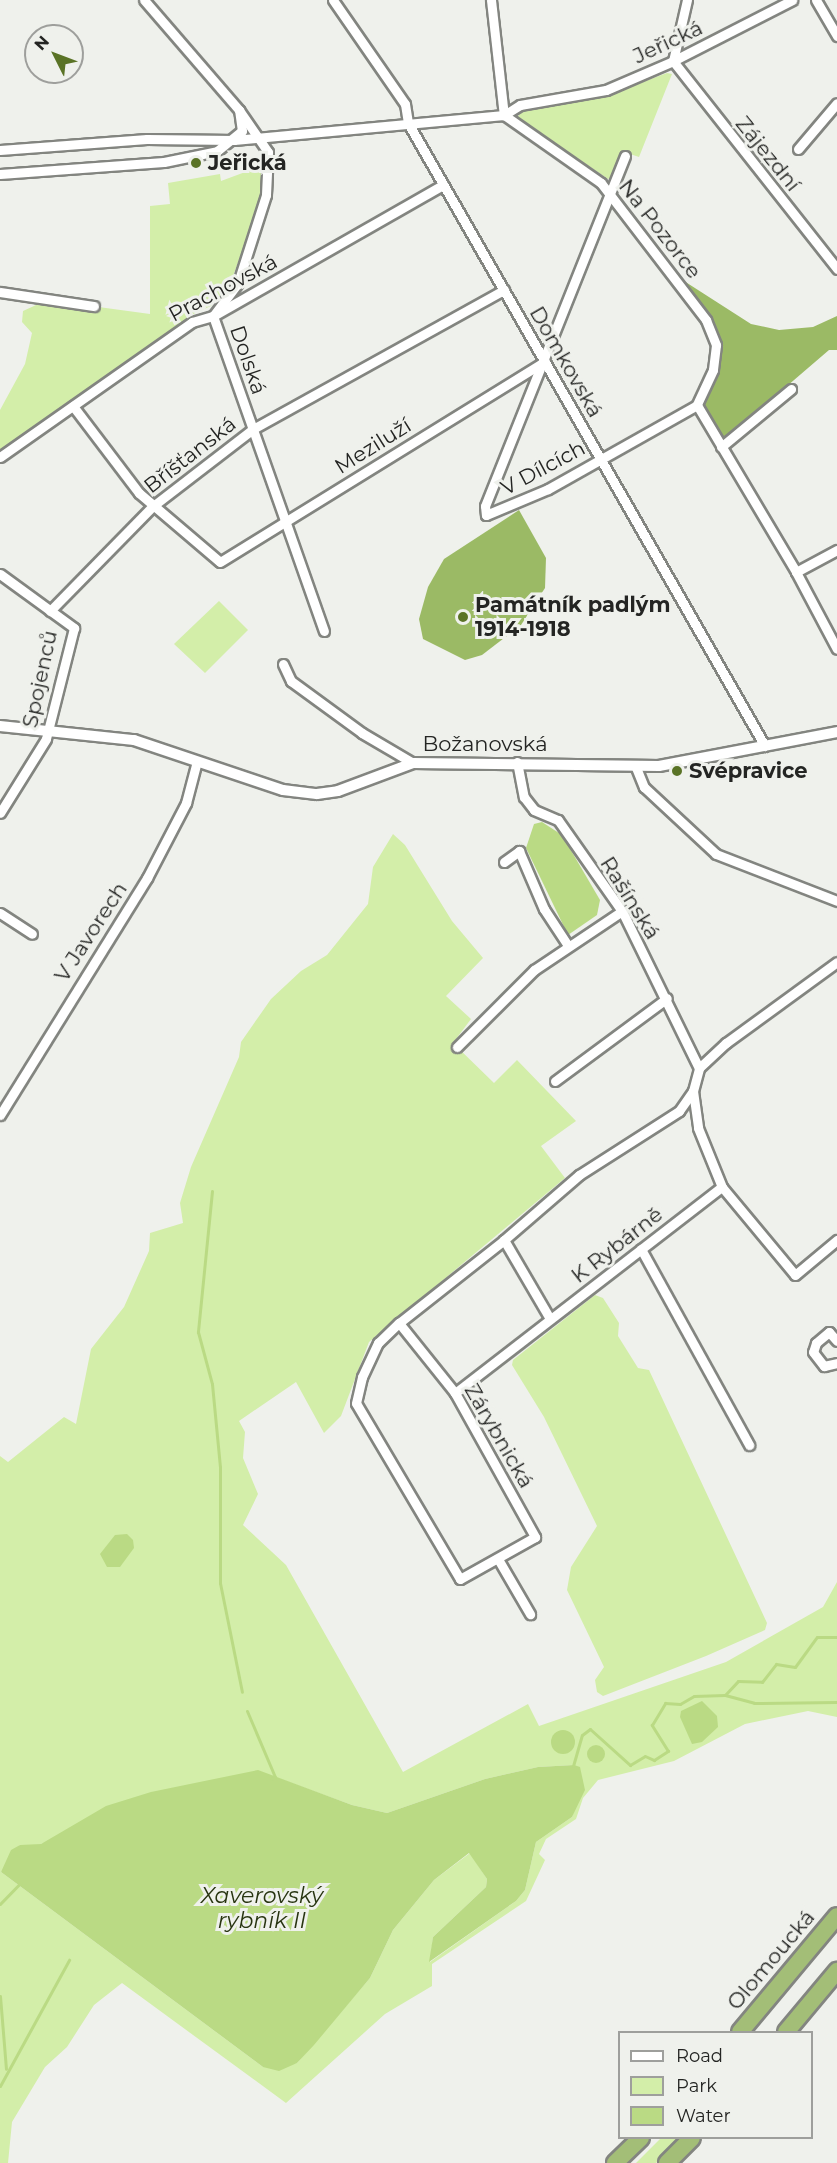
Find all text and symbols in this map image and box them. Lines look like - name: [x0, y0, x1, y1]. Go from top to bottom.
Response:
- street label: Jeřická: [629, 15, 707, 69]
- north arrow: [24, 24, 84, 84]
- text: N: [30, 32, 53, 54]
- street label: Zájezdní: [730, 111, 806, 197]
- place label: Jeřická: [208, 150, 287, 176]
- marker: Jeřická: [189, 156, 203, 170]
- street label: Na Pozorce: [613, 174, 707, 284]
- street label: Prachovská: [164, 249, 282, 327]
- street label: Domkovská: [524, 302, 608, 422]
- street label: Dolská: [225, 322, 271, 398]
- street label: Bříšťanská: [139, 411, 241, 499]
- street label: Meziluží: [330, 413, 416, 479]
- street label: V Dílcích: [496, 435, 590, 501]
- place label: Památník padlým 1914-1918: [475, 592, 670, 642]
- marker: Památník padlým 1914-1918: [456, 610, 470, 624]
- street label: Spojenců: [17, 628, 63, 730]
- street label: Božanovská: [422, 731, 548, 757]
- place label: Svépravice: [689, 758, 808, 784]
- marker: Svépravice: [670, 764, 684, 778]
- street label: Rašínská: [595, 852, 665, 944]
- street label: V Javorech: [49, 877, 133, 987]
- street label: K Rybárně: [566, 1202, 668, 1288]
- street label: Zárybnická: [459, 1379, 539, 1493]
- water label: Xaverovský rybník II: [201, 1882, 323, 1934]
- street label: Olomoucká: [722, 1905, 820, 2015]
- legend: [618, 2031, 813, 2139]
- text: Road: [676, 2045, 723, 2067]
- text: Park: [676, 2075, 717, 2097]
- text: Water: [676, 2105, 731, 2127]

